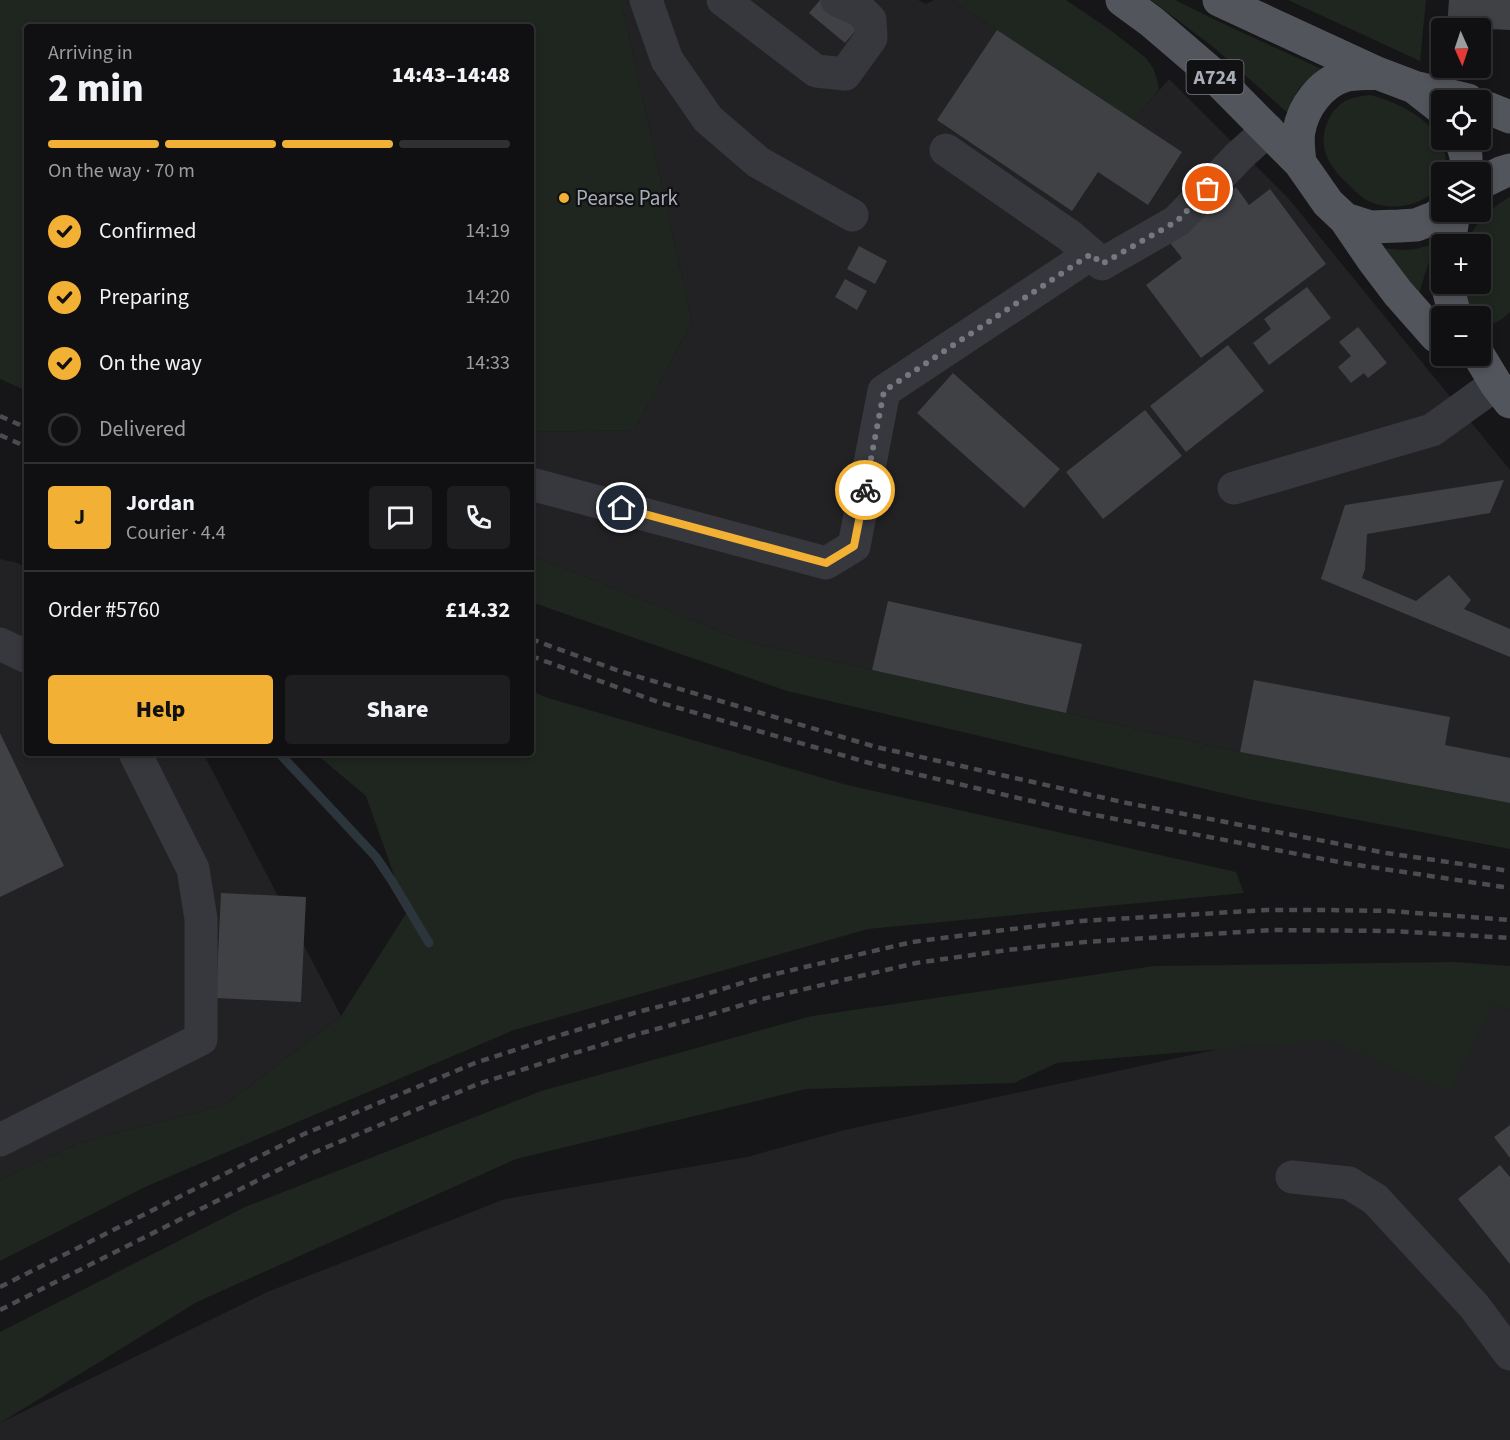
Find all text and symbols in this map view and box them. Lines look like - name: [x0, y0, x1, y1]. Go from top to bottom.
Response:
- north arrow: [1431, 18, 1491, 78]
- map controls: [1431, 18, 1491, 366]
- text: Arriving in: [48, 39, 133, 67]
- text: 14:43–14:48: [392, 59, 510, 91]
- road number: A724: [1186, 60, 1244, 94]
- text: 2 min: [48, 61, 144, 117]
- button: locate: [1431, 90, 1491, 150]
- text: On the way · 70 m: [48, 157, 195, 185]
- button: layers: [1431, 162, 1491, 222]
- pin: [1182, 163, 1233, 214]
- icon: bag: [1191, 172, 1224, 205]
- place label: Pearse Park: [576, 183, 679, 213]
- marker: Pearse Park: [557, 191, 571, 205]
- icon: check: [48, 215, 81, 248]
- text: Confirmed: [99, 215, 196, 247]
- text: 14:19: [465, 217, 510, 245]
- button: +: [1431, 234, 1491, 294]
- icon: check: [48, 281, 81, 314]
- text: Preparing: [99, 281, 189, 313]
- text: 14:20: [465, 283, 510, 311]
- button: −: [1431, 306, 1491, 366]
- icon: check: [48, 347, 81, 380]
- text: On the way: [99, 347, 202, 379]
- text: 14:33: [465, 349, 510, 377]
- text: Delivered: [99, 413, 186, 445]
- courier: [835, 460, 895, 520]
- icon: bike: [849, 474, 882, 507]
- pin: [596, 482, 647, 533]
- button: chat: [369, 486, 432, 549]
- button: phone: [447, 486, 510, 549]
- text: Jordan: [126, 487, 195, 519]
- icon: home: [605, 491, 638, 524]
- text: J: [74, 501, 85, 533]
- text: Courier · 4.4: [126, 519, 226, 547]
- text: Order #5760: [48, 594, 160, 626]
- text: £14.32: [445, 594, 510, 626]
- button: Help: [48, 675, 273, 744]
- button: Share: [285, 675, 510, 744]

